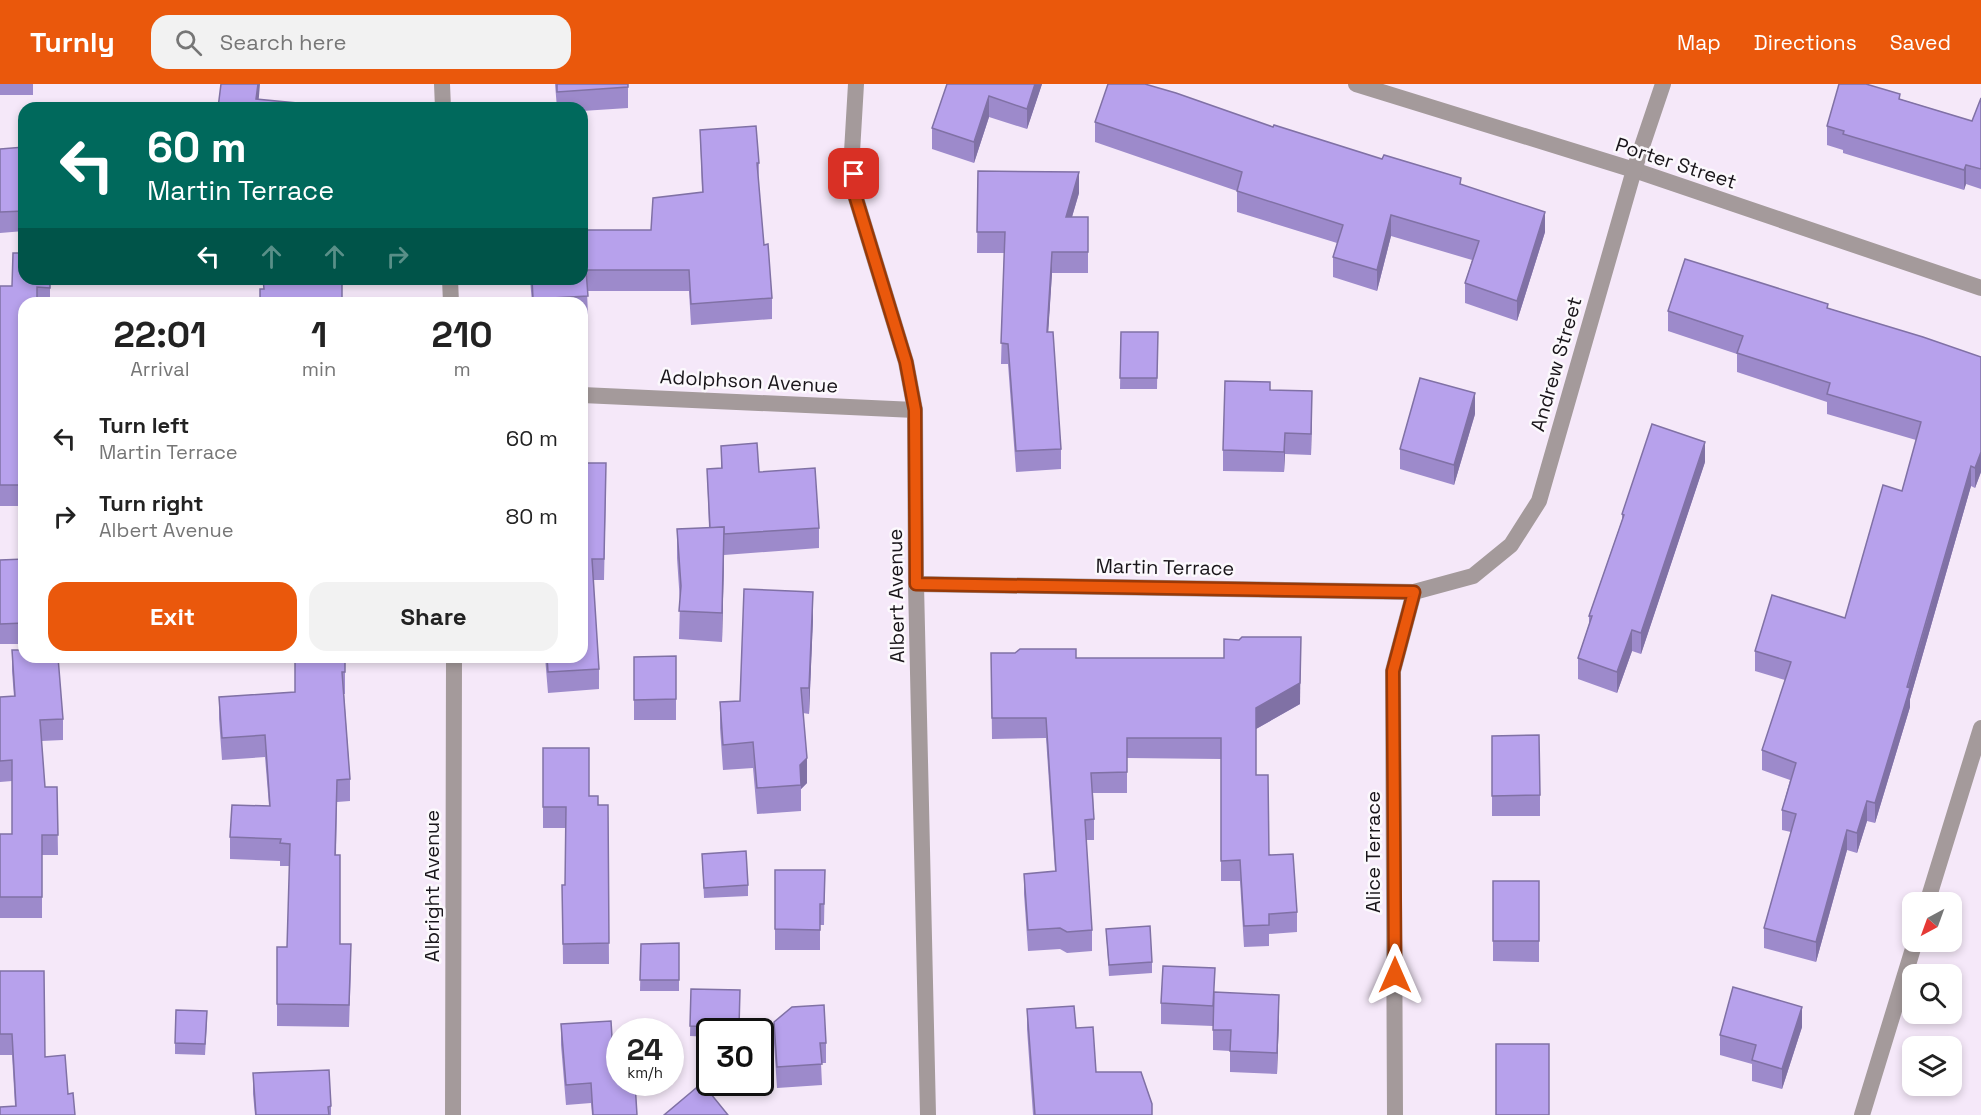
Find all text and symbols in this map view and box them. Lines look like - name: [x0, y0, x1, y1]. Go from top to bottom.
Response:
- search box: [151, 15, 571, 69]
- text: Turnly: [30, 24, 115, 60]
- icon: search: [172, 26, 205, 59]
- text: Search here: [220, 28, 347, 56]
- text: Map: [1677, 29, 1721, 56]
- text: Directions: [1754, 29, 1857, 56]
- text: Saved: [1890, 29, 1951, 56]
- text: 60 m: [147, 121, 247, 174]
- icon: left: [48, 126, 126, 204]
- street label: Porter Street: [1612, 131, 1740, 195]
- pin: [828, 148, 879, 199]
- icon: arrive: [837, 157, 870, 190]
- text: Martin Terrace: [147, 173, 334, 208]
- icon: left: [192, 240, 225, 273]
- icon: ahead: [255, 240, 288, 273]
- icon: ahead: [318, 240, 351, 273]
- icon: right: [381, 240, 414, 273]
- street label: Andrew Street: [1524, 294, 1588, 434]
- text: 22:01: [113, 312, 206, 358]
- text: 1: [311, 312, 327, 358]
- text: 210: [432, 312, 493, 358]
- text: Arrival: [130, 356, 190, 382]
- text: min: [302, 356, 336, 382]
- text: m: [454, 356, 471, 382]
- street label: Adolphson Avenue: [659, 363, 839, 399]
- text: Turn left: [99, 411, 189, 439]
- icon: left: [48, 422, 81, 455]
- text: 60 m: [506, 424, 558, 452]
- text: Martin Terrace: [99, 439, 238, 465]
- text: Turn right: [99, 489, 204, 517]
- icon: right: [48, 500, 81, 533]
- text: 80 m: [506, 502, 558, 530]
- text: Albert Avenue: [99, 517, 233, 543]
- street label: Albert Avenue: [882, 529, 910, 663]
- street label: Martin Terrace: [1095, 553, 1235, 581]
- button: Exit: [48, 582, 297, 651]
- button: Share: [309, 582, 558, 651]
- street label: Alice Terrace: [1360, 791, 1386, 913]
- street label: Albright Avenue: [419, 810, 445, 962]
- north arrow: [1902, 892, 1962, 952]
- map controls: [1902, 892, 1962, 1096]
- position arrow: [1363, 943, 1427, 1007]
- button: search: [1902, 964, 1962, 1024]
- speed limit sign: 30: [696, 1018, 774, 1096]
- text: 24: [627, 1030, 663, 1069]
- button: layers: [1902, 1036, 1962, 1096]
- text: km/h: [627, 1063, 663, 1082]

